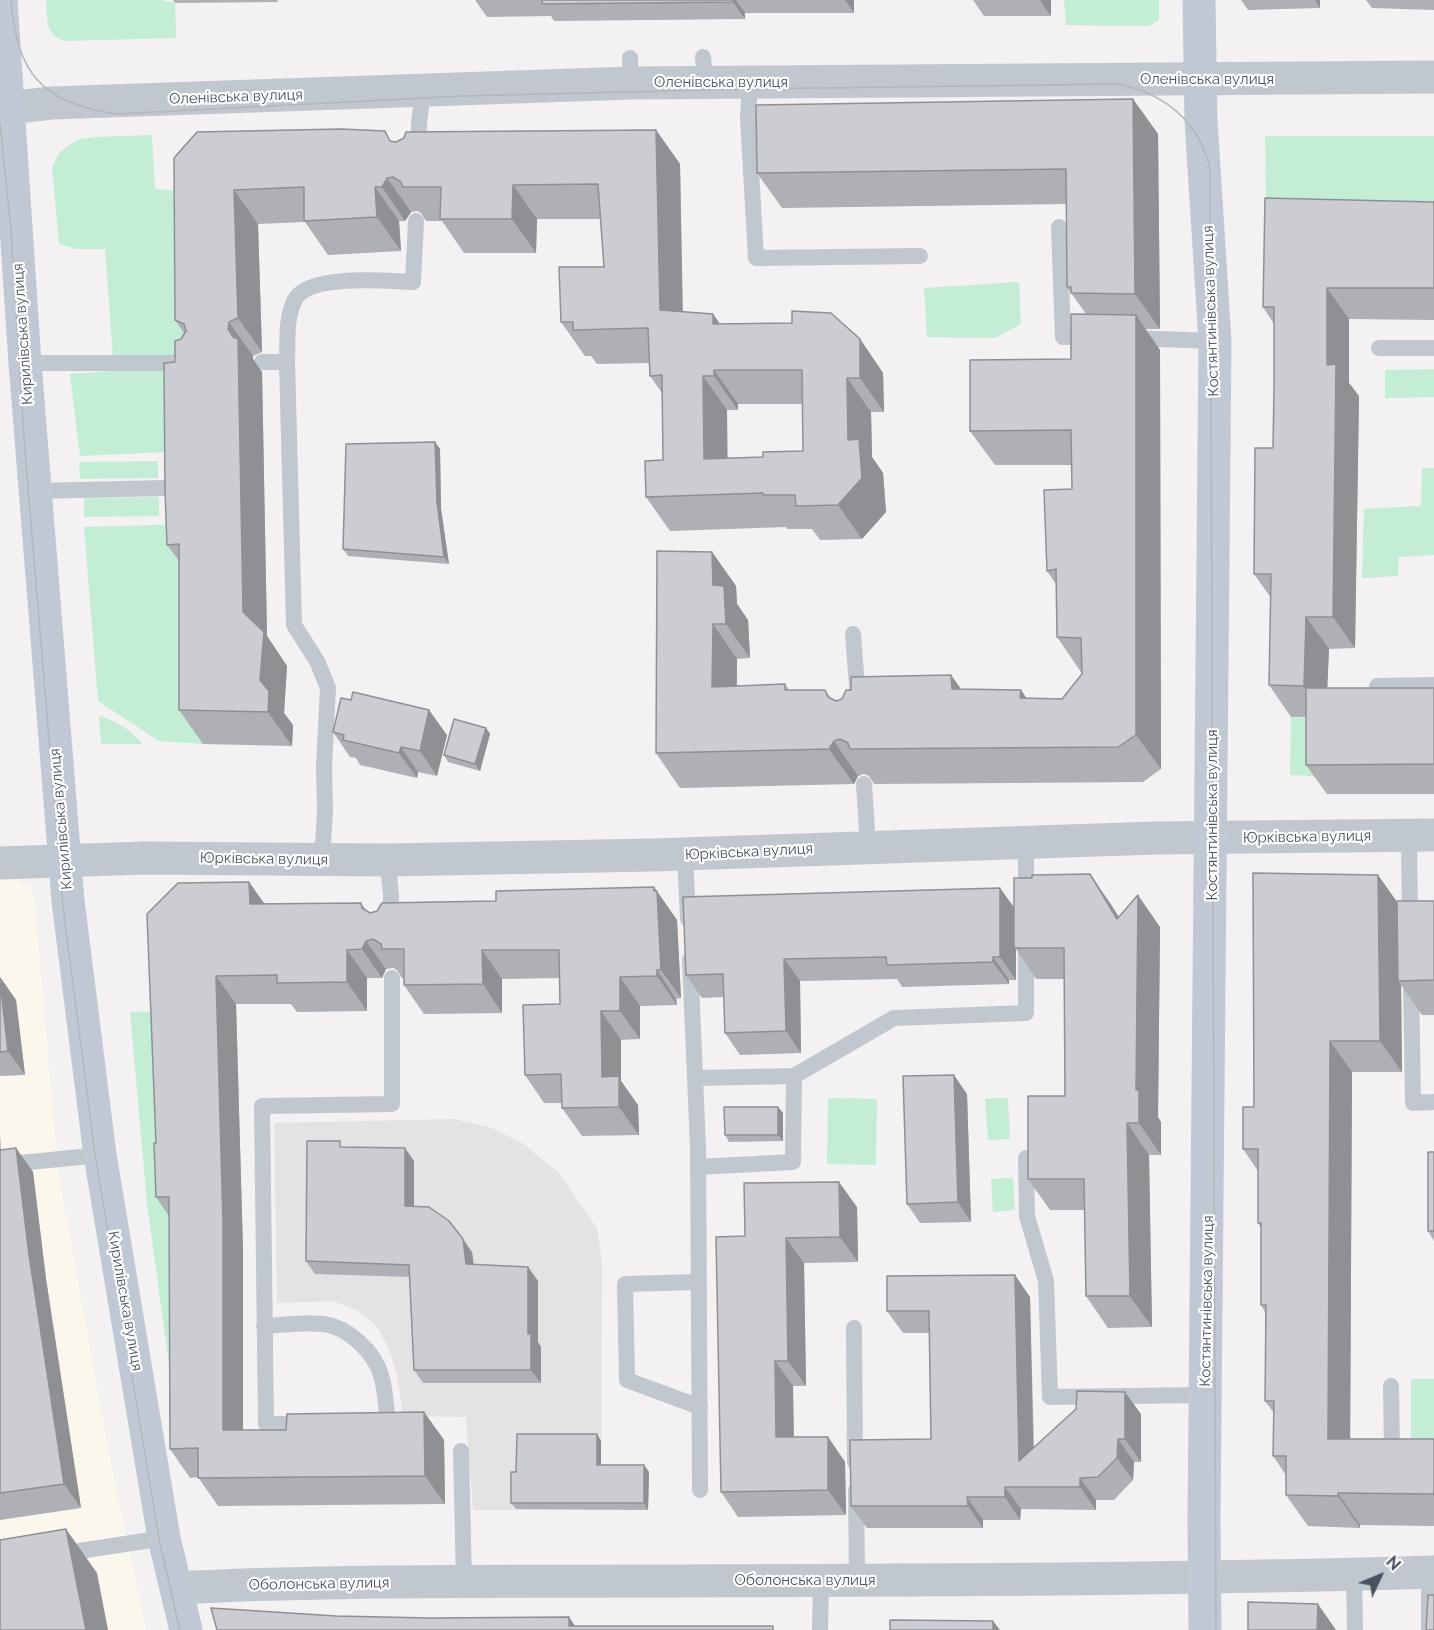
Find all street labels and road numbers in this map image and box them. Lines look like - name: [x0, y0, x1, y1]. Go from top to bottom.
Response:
- street label: Оленівська вулиця: [1140, 70, 1274, 88]
- street label: Оленівська вулиця: [654, 73, 788, 91]
- street label: Оленівська вулиця: [169, 86, 303, 108]
- street label: Костянтинівська вулиця: [1199, 225, 1223, 397]
- street label: Кирилівська вулиця: [9, 263, 37, 405]
- street label: Костянтинівська вулиця: [1203, 729, 1221, 901]
- street label: Кирилівська вулиця: [46, 748, 76, 890]
- street label: Юрківська вулиця: [1243, 827, 1371, 847]
- street label: Юрківська вулиця: [684, 840, 814, 864]
- street label: Юрківська вулиця: [200, 849, 328, 869]
- street label: Костянтинівська вулиця: [1197, 1215, 1217, 1387]
- street label: Кирилівська вулиця: [104, 1230, 146, 1372]
- street label: Оболонська вулиця: [735, 1571, 875, 1589]
- street label: Оболонська вулиця: [248, 1574, 390, 1594]

